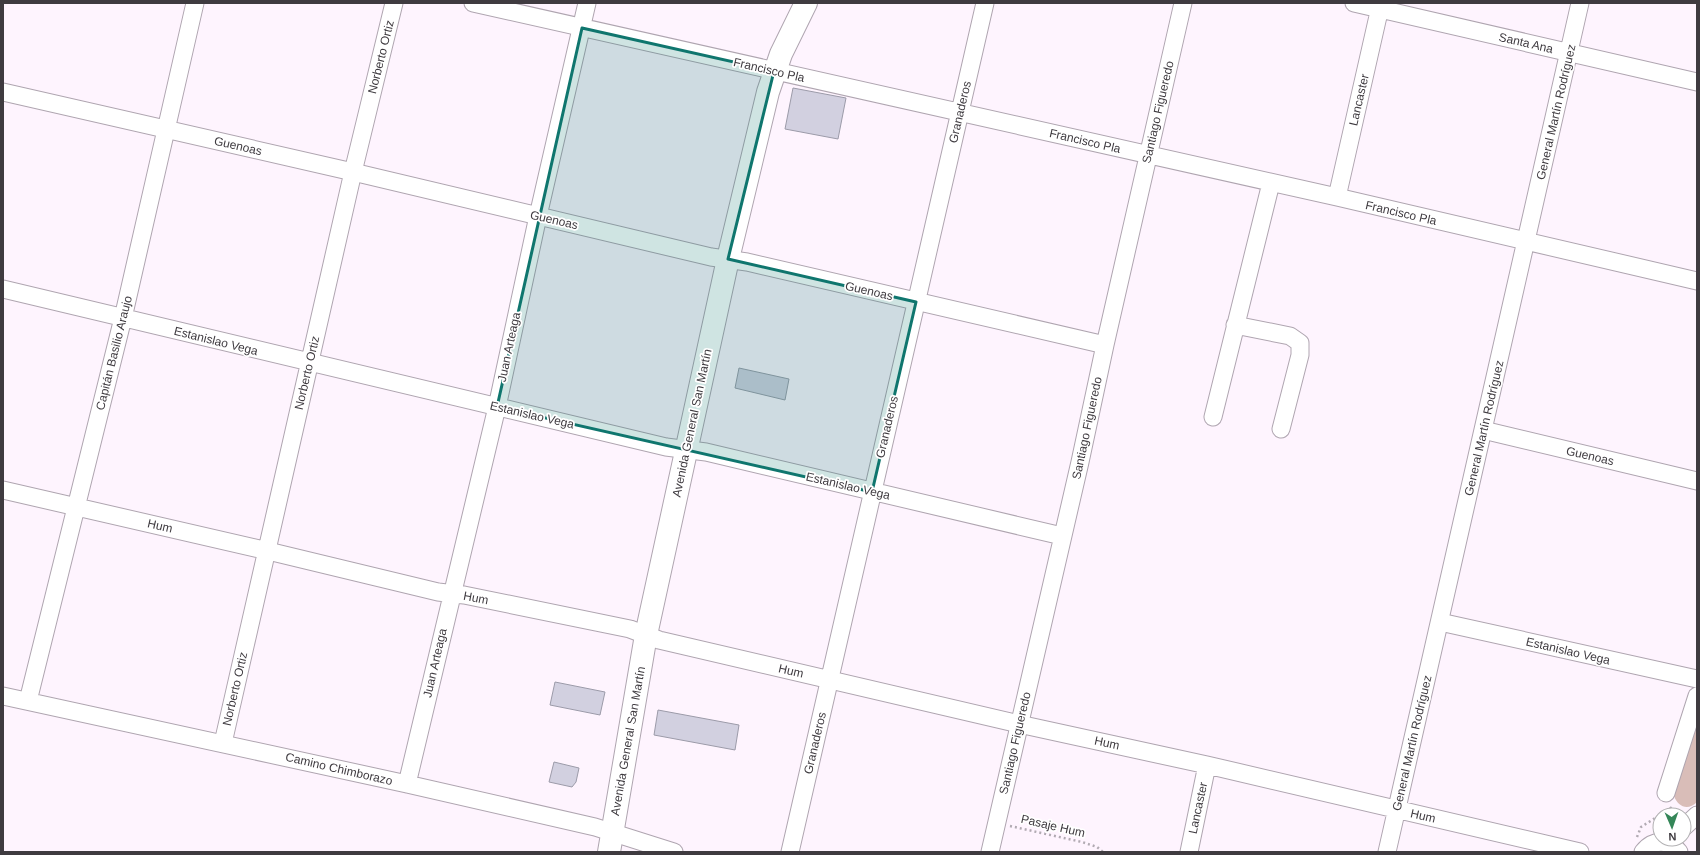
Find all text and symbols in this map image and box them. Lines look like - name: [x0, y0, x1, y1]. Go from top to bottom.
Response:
- street label: Norberto Ortiz: [365, 19, 397, 95]
- street label: Santa Ana: [1497, 30, 1555, 56]
- street label: General Martín Rodríguez: [1534, 43, 1578, 181]
- street label: Francisco Pla: [732, 55, 806, 85]
- street label: Santiago Figueredo: [1139, 59, 1177, 165]
- street label: Lancaster: [1346, 73, 1372, 127]
- street label: Granaderos: [946, 80, 974, 144]
- street label: Francisco Pla: [1048, 126, 1122, 156]
- street label: Guenoas: [213, 134, 263, 158]
- street label: Francisco Pla: [1364, 198, 1438, 228]
- street label: Guenoas: [529, 208, 579, 232]
- street label: Guenoas: [844, 279, 894, 303]
- street label: Capitán Basilio Araujo: [93, 294, 135, 412]
- street label: Juan Arteaga: [495, 311, 523, 383]
- street label: Estanislao Vega: [173, 324, 260, 358]
- street label: Norberto Ortiz: [292, 335, 322, 411]
- street label: Avenida General San Martín: [669, 348, 715, 498]
- street label: General Martín Rodríguez: [1462, 359, 1506, 497]
- street label: Santiago Figueredo: [1069, 375, 1105, 481]
- street label: Granaderos: [873, 395, 901, 459]
- street label: Estanislao Vega: [488, 398, 576, 432]
- street label: Guenoas: [1565, 444, 1615, 468]
- street label: Estanislao Vega: [804, 469, 892, 503]
- street label: Hum: [146, 516, 174, 536]
- street label: Hum: [462, 589, 490, 607]
- street label: Juan Arteaga: [420, 627, 450, 699]
- street label: Estanislao Vega: [1524, 634, 1612, 668]
- street label: Norberto Ortiz: [220, 651, 250, 727]
- street label: Hum: [777, 661, 805, 681]
- street label: Avenida General San Martín: [608, 665, 648, 817]
- street label: General Martín Rodríguez: [1390, 674, 1434, 812]
- street label: Santiago Figueredo: [996, 690, 1034, 796]
- street label: Granaderos: [801, 711, 829, 775]
- street label: Hum: [1093, 734, 1121, 752]
- street label: Camino Chimborazo: [284, 750, 394, 788]
- street label: Lancaster: [1186, 781, 1210, 835]
- street label: Hum: [1409, 806, 1437, 826]
- north arrow: [1652, 807, 1692, 847]
- street label: Pasaje Hum: [1020, 812, 1086, 840]
- text: N: [1668, 831, 1677, 843]

